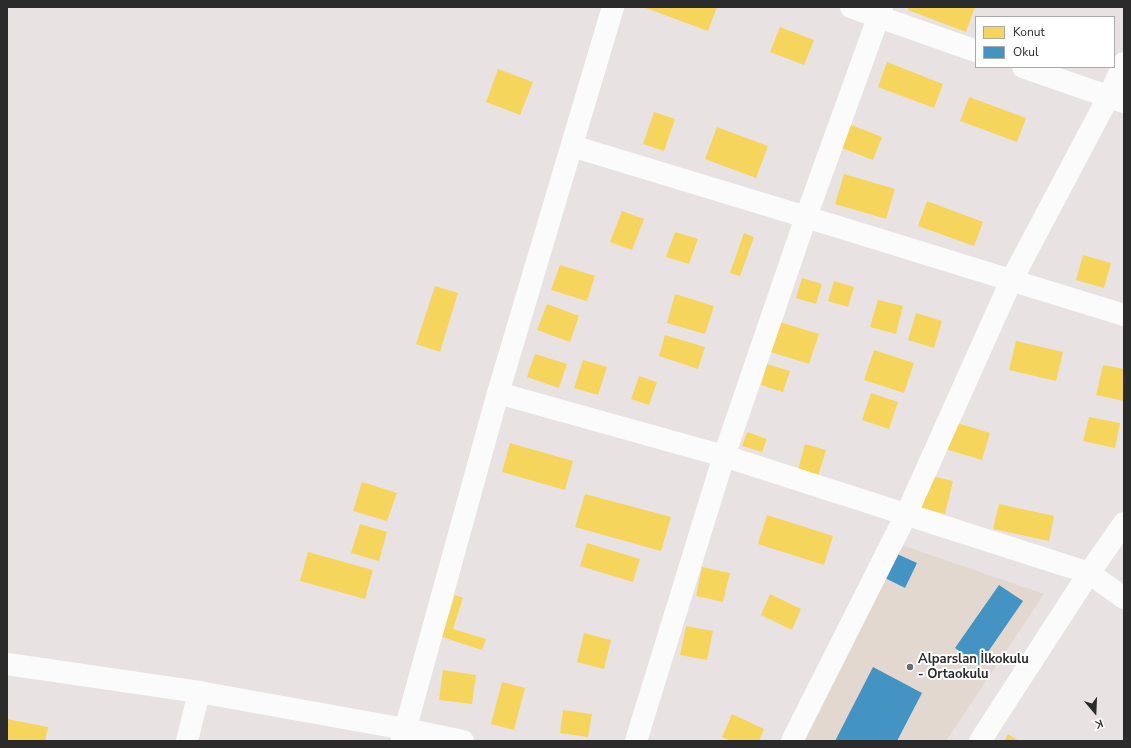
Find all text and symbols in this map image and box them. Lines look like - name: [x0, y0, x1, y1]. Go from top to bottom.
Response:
- legend: [975, 16, 1115, 68]
- text: Konut: [1013, 24, 1045, 40]
- text: Okul: [1013, 44, 1039, 60]
- place label: Alparslan İlkokulu - Ortaokulu: [918, 652, 1029, 683]
- marker: Alparslan İlkokulu - Ortaokulu: [905, 662, 915, 672]
- north arrow: [1075, 692, 1115, 732]
- text: K: [1093, 716, 1105, 732]

